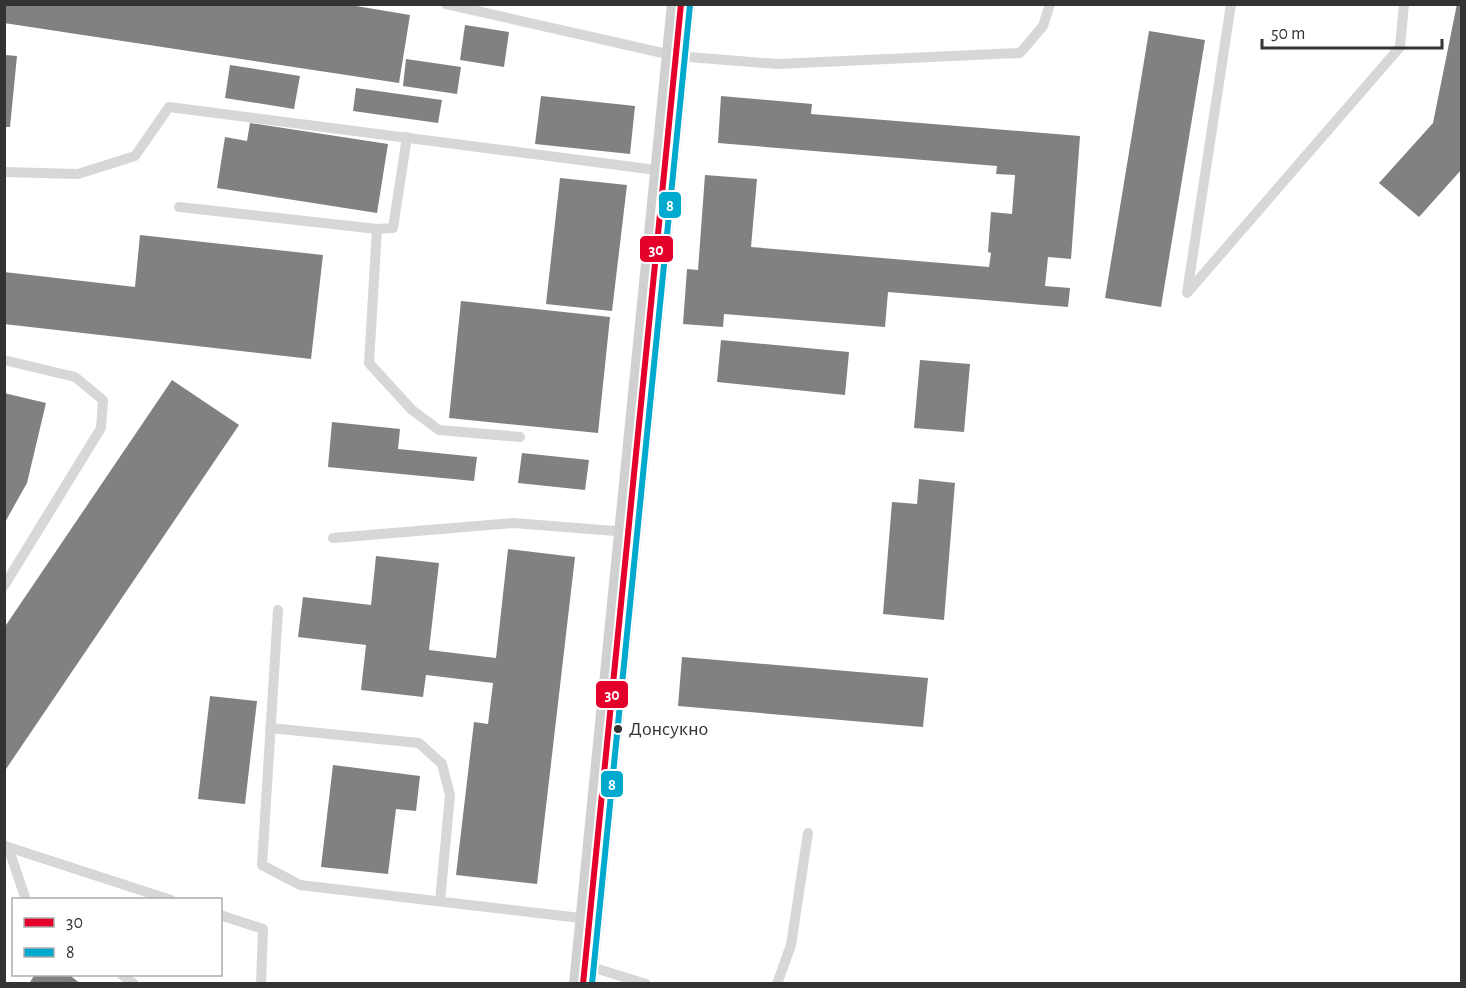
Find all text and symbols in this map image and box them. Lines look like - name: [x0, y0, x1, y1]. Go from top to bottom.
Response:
- scale bar: [1262, 12, 1442, 50]
- text: 50 m: [1271, 25, 1305, 43]
- line badge: 8: [658, 191, 682, 219]
- text: 8: [666, 198, 674, 214]
- line badge: 30: [639, 235, 674, 263]
- text: 30: [648, 242, 664, 258]
- line badge: 30: [595, 680, 629, 709]
- text: 30: [604, 687, 620, 703]
- place label: Донсукно: [629, 719, 708, 739]
- marker: Донсукно: [612, 723, 624, 735]
- line badge: 8: [600, 770, 624, 798]
- text: 8: [608, 777, 616, 793]
- legend: [12, 898, 222, 976]
- text: 30: [66, 914, 83, 932]
- text: 8: [66, 944, 75, 962]

